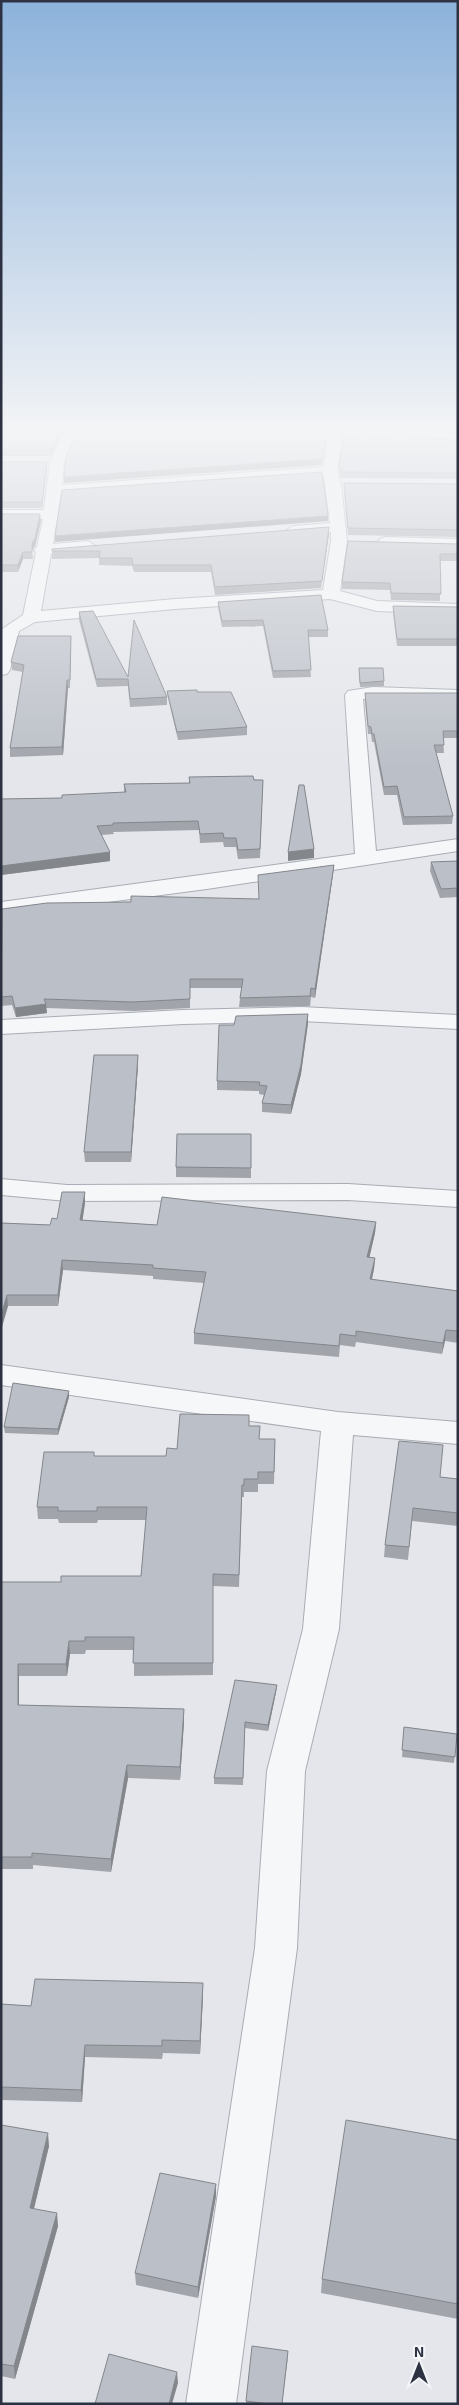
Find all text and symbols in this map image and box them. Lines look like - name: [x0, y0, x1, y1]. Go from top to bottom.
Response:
- north arrow: [394, 2340, 444, 2390]
- text: N: [414, 2343, 424, 2360]

